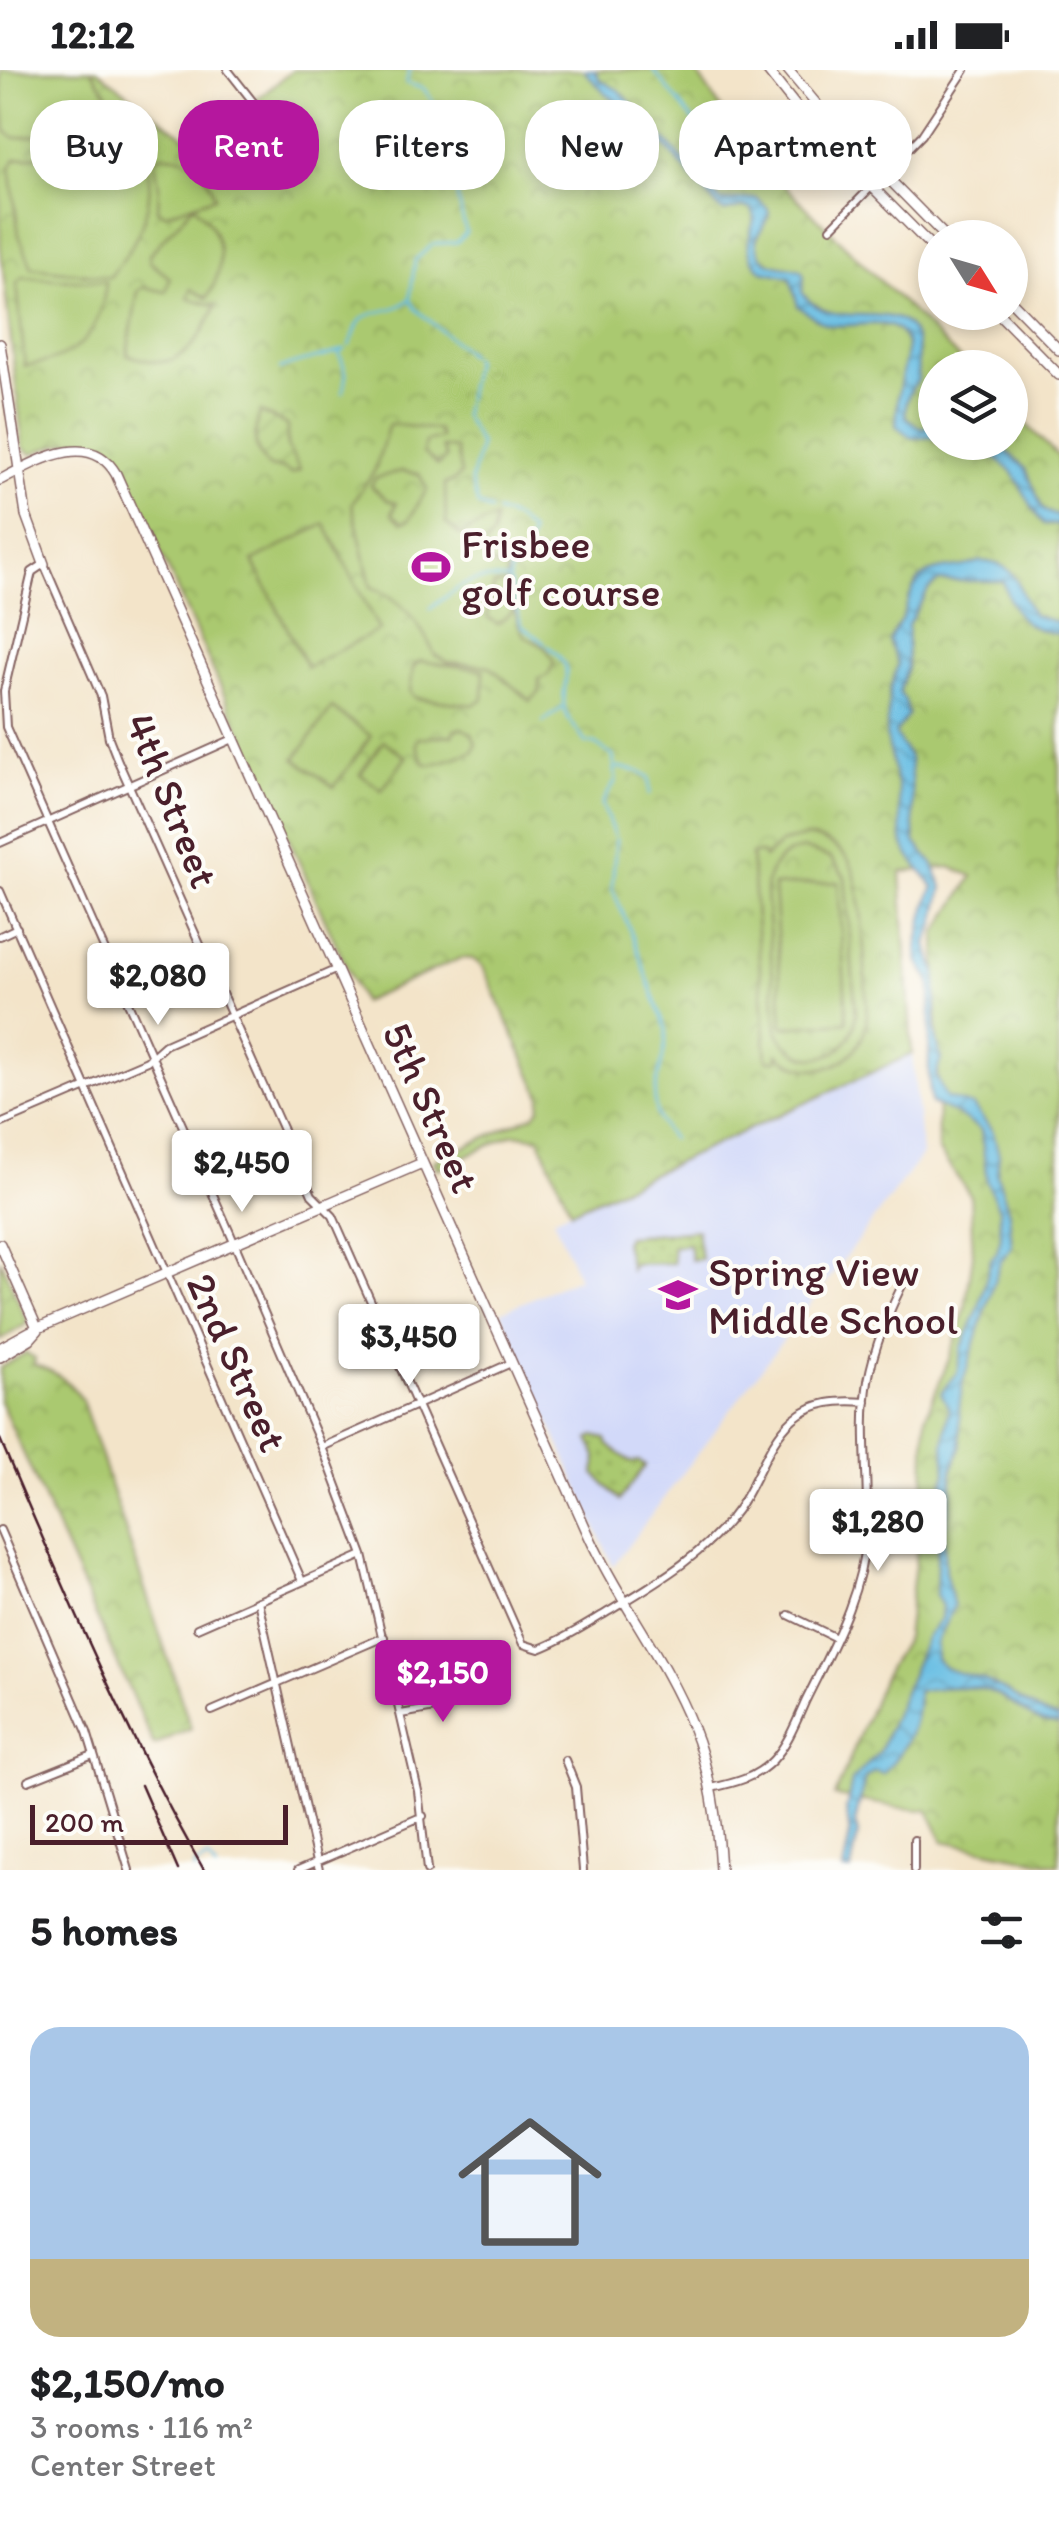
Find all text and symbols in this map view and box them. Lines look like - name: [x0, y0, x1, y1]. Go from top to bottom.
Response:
- text: 12:12: [50, 12, 135, 58]
- chip: Buy: [30, 100, 158, 190]
- chip: Rent: [178, 100, 319, 190]
- chip: Filters: [339, 100, 505, 190]
- chip: New: [525, 100, 659, 190]
- chip: Apartment: [679, 100, 912, 190]
- north arrow: [918, 220, 1028, 330]
- map controls: [918, 220, 1028, 460]
- button: layers: [918, 350, 1028, 460]
- place label: Frisbee golf course: [461, 518, 660, 617]
- sports icon: Frisbee golf course: [410, 546, 452, 588]
- street label: 4th Street: [114, 705, 231, 895]
- pin: $2,080: [77, 943, 239, 1028]
- text: $2,080: [109, 956, 207, 994]
- street label: 5th Street: [372, 1014, 492, 1200]
- pin: $2,450: [161, 1130, 323, 1215]
- text: $2,450: [194, 1143, 290, 1181]
- place label: Spring View Middle School: [708, 1246, 958, 1345]
- street label: 2nd Street: [176, 1265, 299, 1459]
- school or university icon: Spring View Middle School: [657, 1274, 699, 1316]
- pin: $3,450: [328, 1304, 490, 1389]
- text: $3,450: [361, 1317, 458, 1355]
- pin: $1,280: [797, 1489, 959, 1574]
- text: $1,280: [832, 1502, 924, 1540]
- pin: $2,150: [362, 1640, 524, 1725]
- text: $2,150: [397, 1653, 489, 1691]
- scale bar: [30, 1800, 288, 1844]
- text: 200 m: [45, 1805, 124, 1839]
- icon: filters: [974, 1903, 1029, 1958]
- text: 5 homes: [30, 1905, 178, 1956]
- icon: home: [440, 2092, 620, 2272]
- text: $2,150/mo: [30, 2357, 225, 2408]
- text: 3 rooms · 116 m²: [30, 2408, 253, 2446]
- text: Center Street: [30, 2446, 216, 2484]

